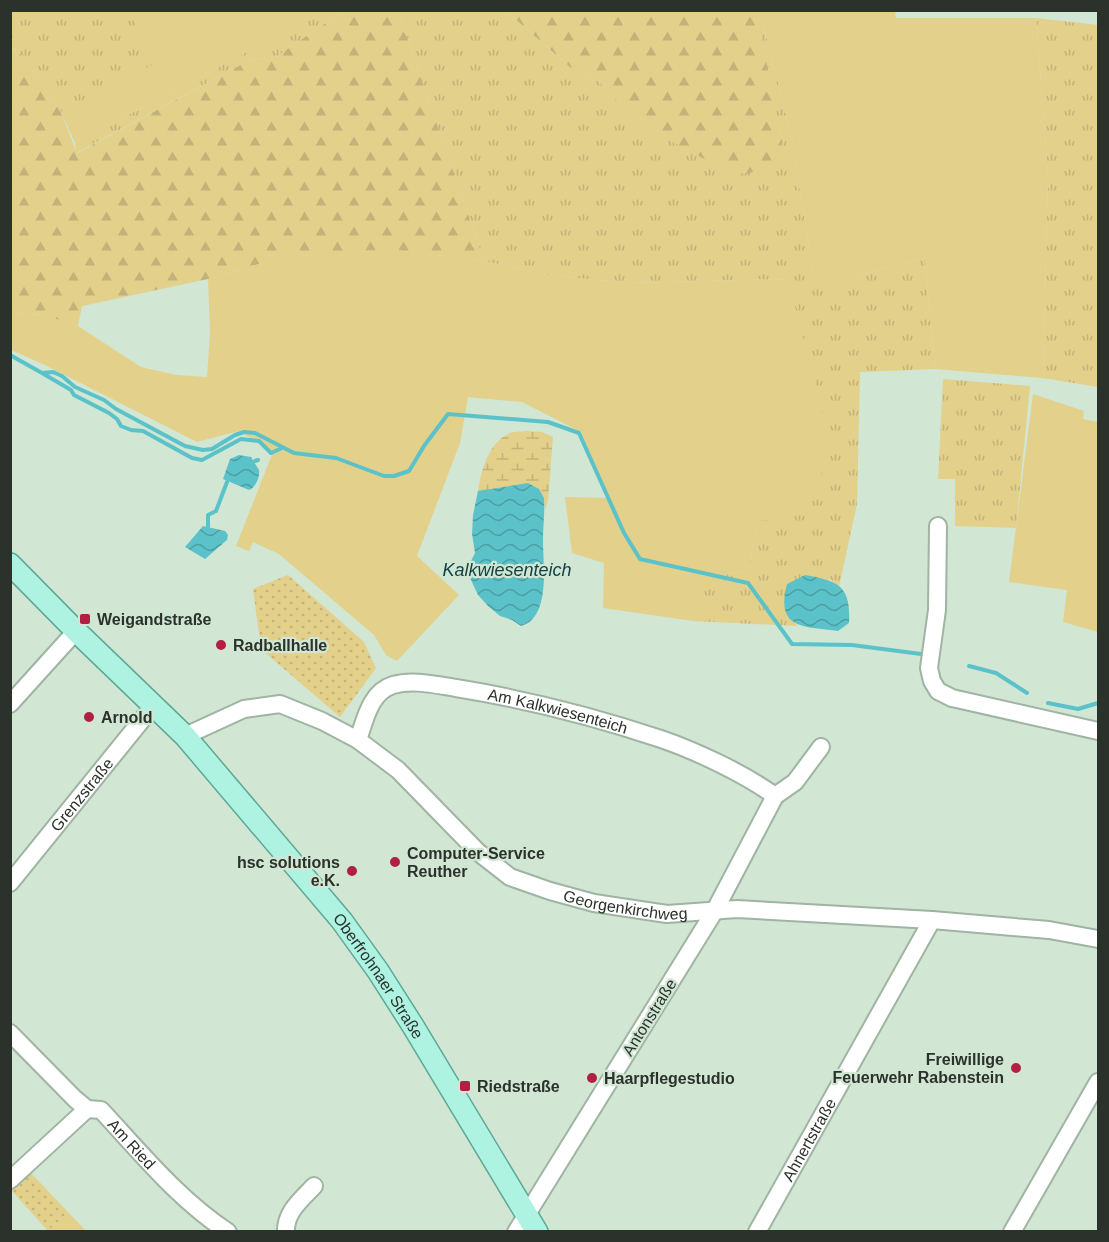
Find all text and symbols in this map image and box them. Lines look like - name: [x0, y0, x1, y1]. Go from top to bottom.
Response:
- water label: Kalkwiesenteich: [442, 560, 572, 580]
- place label: Weigandstraße: [97, 611, 212, 628]
- marker: Weigandstraße: [78, 612, 92, 626]
- place label: Radballhalle: [233, 637, 327, 654]
- marker: Radballhalle: [214, 638, 228, 652]
- street label: Am Kalkwiesenteich: [486, 686, 630, 737]
- place label: Arnold: [101, 709, 153, 726]
- marker: Arnold: [82, 710, 96, 724]
- street label: Grenzstraße: [48, 755, 117, 835]
- place label: Computer-Service Reuther: [407, 845, 545, 880]
- place label: hsc solutions e.K.: [237, 854, 340, 889]
- marker: Computer-Service Reuther: [388, 855, 402, 869]
- marker: hsc solutions e.K.: [345, 864, 359, 878]
- street label: Georgenkirchweg: [562, 887, 688, 923]
- street label: Oberfrohnaer Straße: [330, 910, 427, 1042]
- street label: Antonstraße: [619, 976, 680, 1059]
- place label: Freiwillige Feuerwehr Rabenstein: [832, 1051, 1004, 1086]
- marker: Freiwillige Feuerwehr Rabenstein: [1009, 1061, 1023, 1075]
- place label: Haarpflegestudio: [604, 1070, 735, 1087]
- marker: Haarpflegestudio: [585, 1071, 599, 1085]
- place label: Riedstraße: [477, 1078, 560, 1095]
- marker: Riedstraße: [458, 1079, 472, 1093]
- street label: Ahnertstraße: [779, 1095, 839, 1184]
- street label: Am Ried: [104, 1116, 158, 1172]

